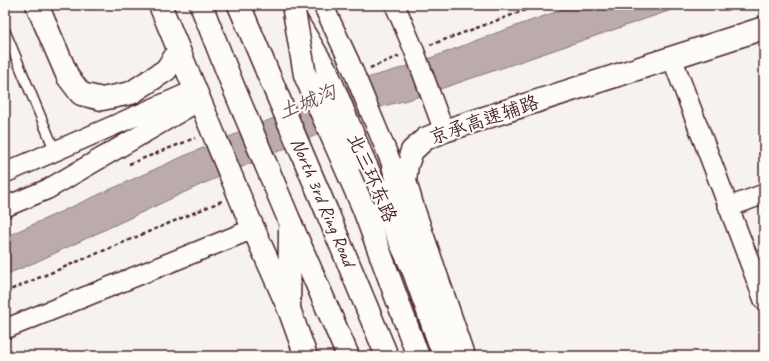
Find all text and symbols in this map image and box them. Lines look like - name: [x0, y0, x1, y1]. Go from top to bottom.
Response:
- water label: 土城沟: [275, 78, 341, 125]
- street label: 京承高速辅路: [426, 90, 542, 150]
- street label: 北三环东路: [342, 130, 402, 226]
- street label: North 3rd Ring Road: [285, 134, 362, 273]

